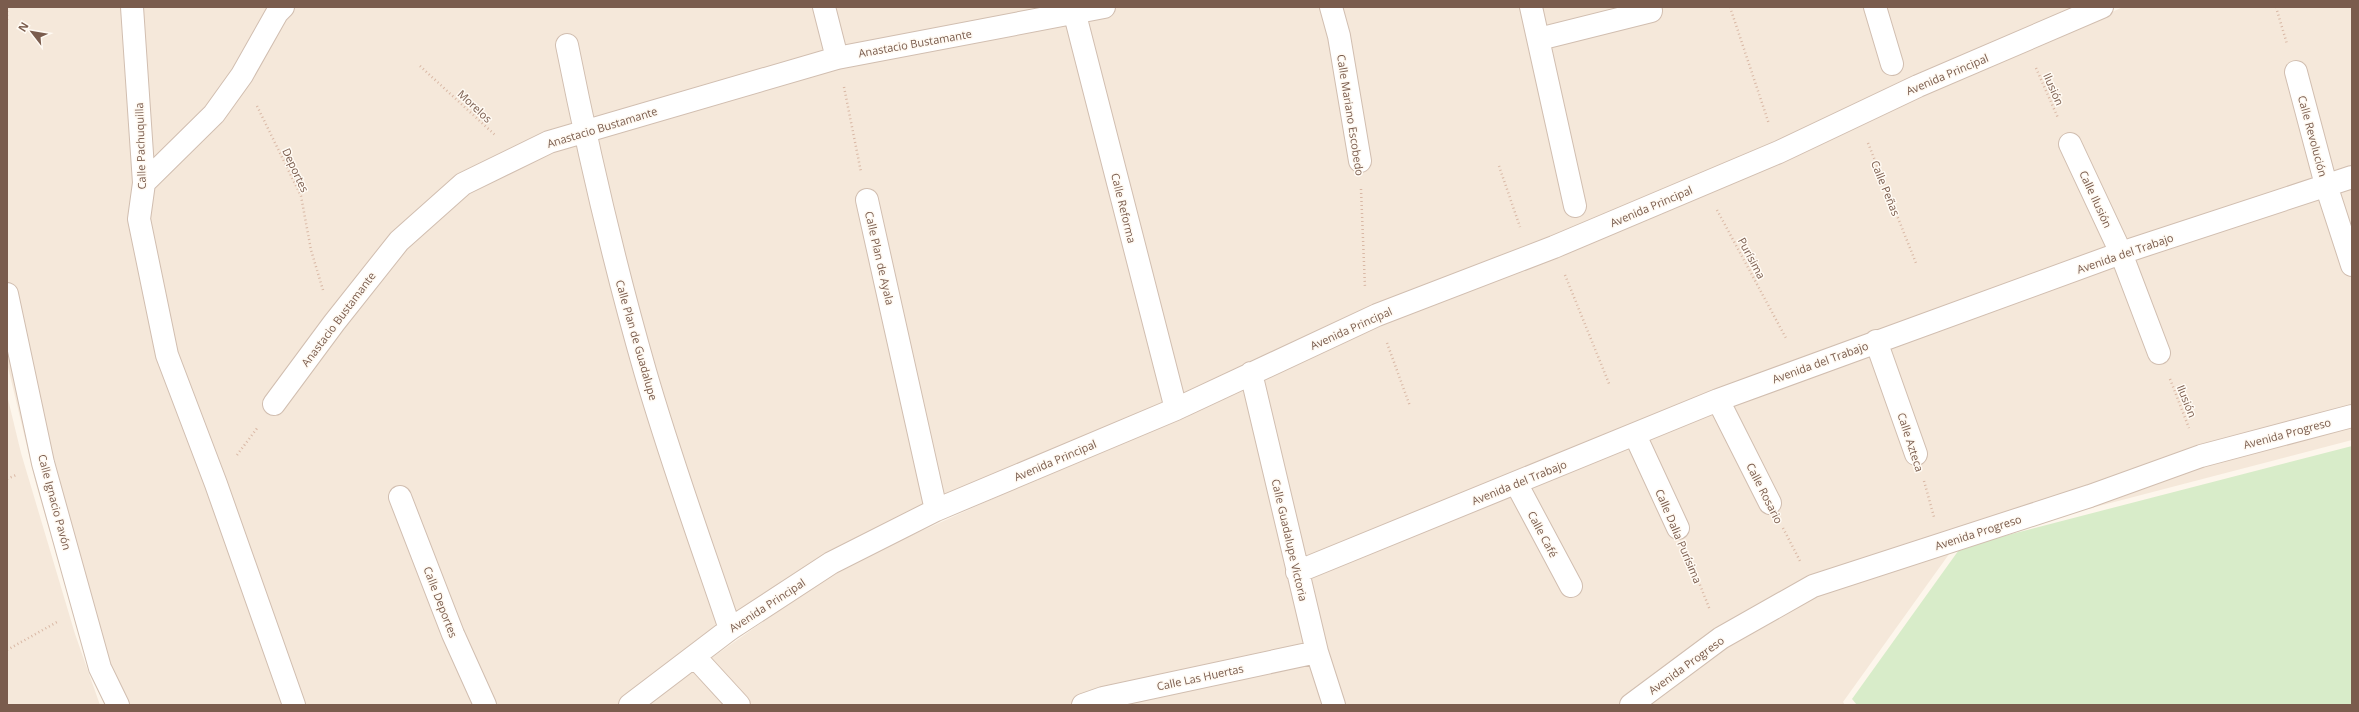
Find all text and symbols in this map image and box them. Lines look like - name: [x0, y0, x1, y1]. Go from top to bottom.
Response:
- north arrow: [12, 12, 52, 52]
- text: N: [14, 19, 32, 34]
- street label: Anastacio Bustamante: [857, 26, 973, 60]
- street label: Avenida Principal: [1903, 50, 1991, 98]
- street label: Calle Mariano Escobedo: [1334, 53, 1368, 177]
- street label: Ilusión: [2040, 70, 2068, 108]
- street label: Morelos: [455, 86, 495, 126]
- street label: Calle Revolución: [2295, 94, 2331, 178]
- street label: Calle Pachuquilla: [131, 102, 149, 190]
- street label: Anastacio Bustamante: [545, 103, 659, 151]
- street label: Deportes: [279, 145, 313, 195]
- street label: Calle Peñas: [1868, 158, 1904, 218]
- street label: Calle Ilusión: [2076, 168, 2116, 230]
- street label: Calle Reforma: [1108, 171, 1140, 245]
- street label: Avenida Principal: [1607, 182, 1695, 230]
- street label: Calle Plan de Ayala: [862, 210, 898, 306]
- street label: Avenida del Trabajo: [2075, 229, 2176, 277]
- street label: Purísima: [1735, 235, 1769, 281]
- street label: Anastacio Bustamante: [297, 269, 379, 369]
- street label: Calle Plan de Guadalupe: [613, 278, 661, 402]
- street label: Avenida Principal: [1308, 303, 1394, 353]
- street label: Avenida del Trabajo: [1770, 337, 1871, 386]
- street label: Ilusión: [2174, 382, 2200, 420]
- street label: Calle Azteca: [1894, 411, 1928, 473]
- street label: Avenida Progreso: [2242, 414, 2333, 452]
- street label: Avenida Principal: [1011, 436, 1099, 484]
- street label: Calle Ignacio Pavón: [35, 452, 75, 552]
- street label: Avenida del Trabajo: [1469, 456, 1569, 508]
- street label: Calle Rosario: [1743, 460, 1787, 526]
- street label: Calle Guadalupe Victoria: [1269, 477, 1311, 603]
- street label: Calle Dalia Purísima: [1652, 486, 1706, 586]
- street label: Calle Café: [1525, 508, 1561, 560]
- street label: Avenida Progreso: [1933, 511, 2024, 553]
- street label: Calle Deportes: [421, 564, 461, 640]
- street label: Avenida Principal: [726, 575, 808, 635]
- street label: Avenida Progreso: [1645, 632, 1727, 698]
- street label: Calle Las Huertas: [1155, 660, 1245, 694]

